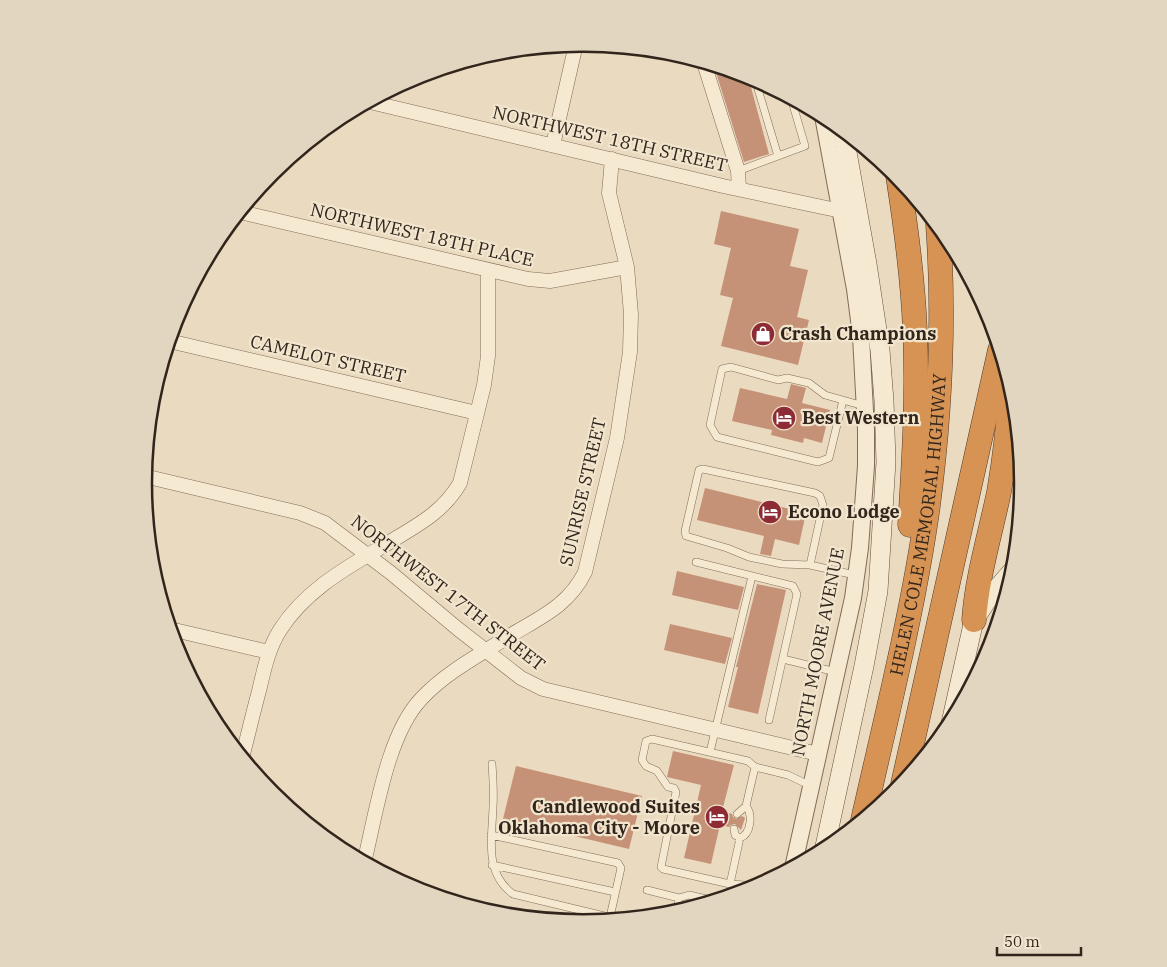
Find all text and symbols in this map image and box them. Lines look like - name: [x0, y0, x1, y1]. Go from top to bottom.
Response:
- street label: NORTHWEST 18TH STREET: [490, 100, 730, 177]
- street label: NORTHWEST 18TH PLACE: [308, 198, 536, 271]
- shop icon: Crash Champions: [750, 321, 776, 347]
- place label: Crash Champions: [780, 322, 936, 345]
- street label: CAMELOT STREET: [248, 329, 408, 388]
- street label: HELEN COLE MEMORIAL HIGHWAY: [884, 372, 951, 678]
- hotel icon: Best Western: [771, 405, 797, 431]
- place label: Best Western: [802, 406, 919, 429]
- street label: SUNRISE STREET: [554, 415, 611, 568]
- hotel icon: Econo Lodge: [757, 499, 783, 525]
- place label: Econo Lodge: [788, 500, 900, 523]
- street label: NORTHWEST 17TH STREET: [347, 510, 550, 676]
- street label: NORTH MOORE AVENUE: [786, 546, 849, 758]
- place label: Candlewood Suites Oklahoma City - Moore: [498, 795, 700, 839]
- hotel icon: Candlewood Suites Oklahoma City - Moore: [704, 804, 730, 830]
- scale bar: [997, 924, 1081, 956]
- text: 50 m: [1004, 932, 1040, 951]

